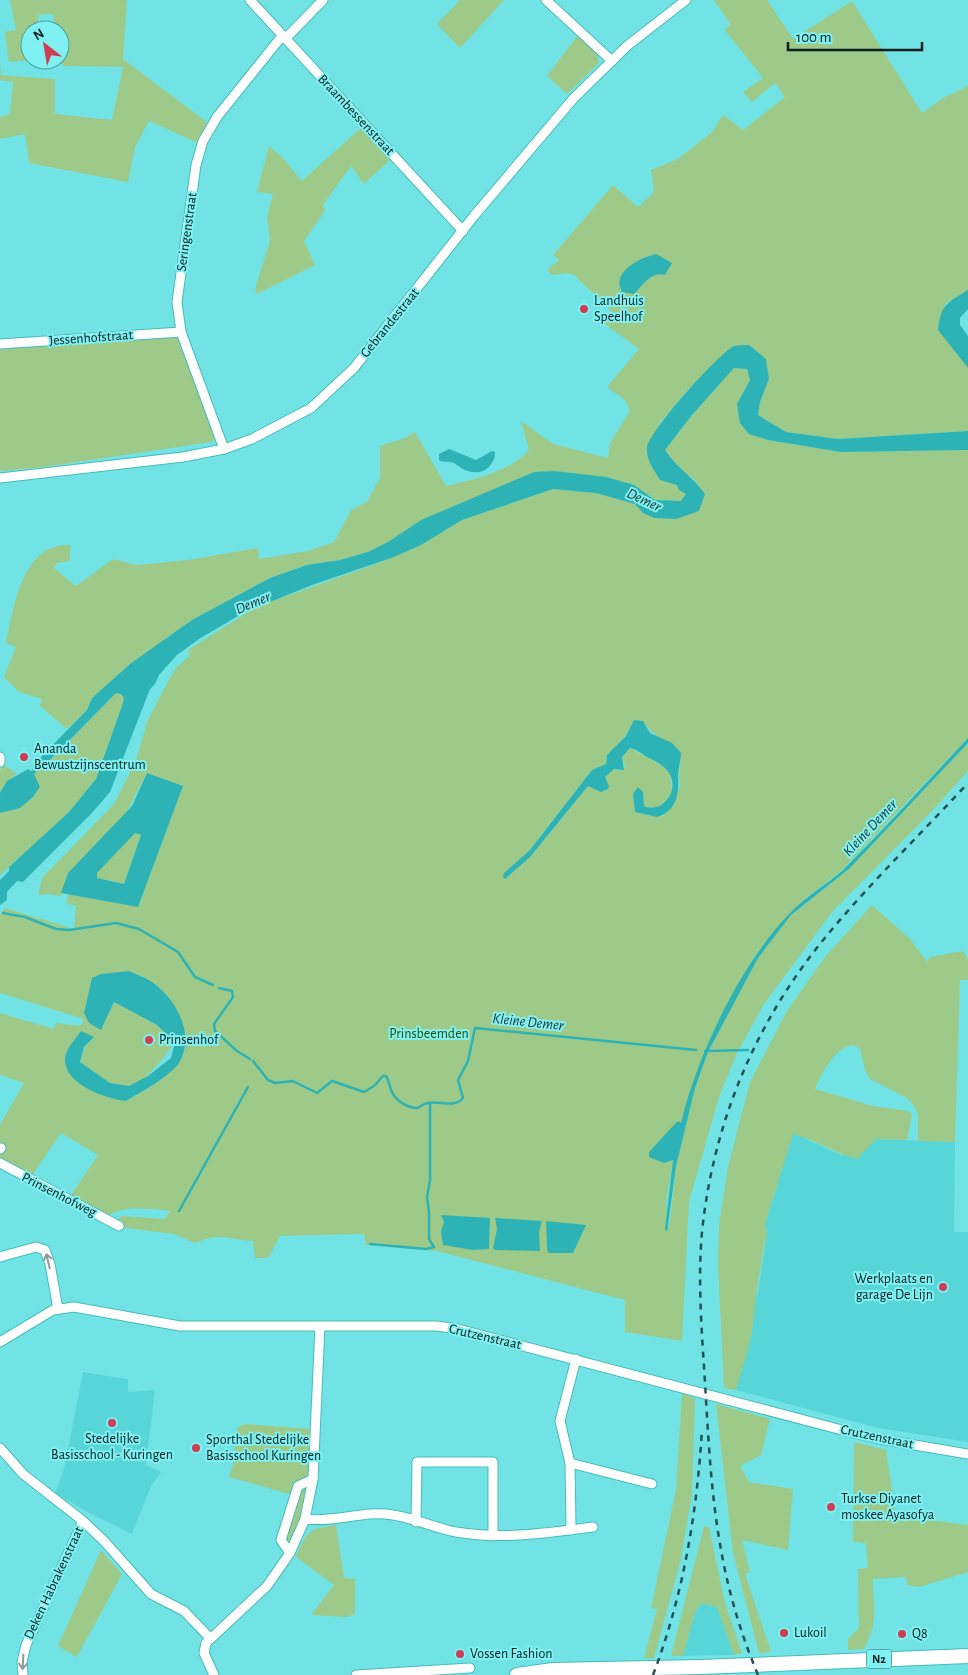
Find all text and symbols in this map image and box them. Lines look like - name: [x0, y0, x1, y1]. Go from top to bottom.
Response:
- north arrow: [20, 20, 70, 70]
- scale bar: [788, 20, 922, 52]
- text: N: [31, 26, 47, 43]
- text: 100 m: [796, 30, 831, 45]
- street label: Braambessenstraat: [315, 72, 397, 159]
- street label: Seringenstraat: [175, 191, 200, 273]
- street label: Gebrandestraat: [358, 285, 422, 360]
- place label: Landhuis Speelhof: [594, 294, 644, 324]
- marker: Landhuis Speelhof: [578, 303, 590, 315]
- street label: Jessenhofstraat: [49, 328, 134, 348]
- water label: Demer: [624, 486, 665, 515]
- water label: Demer: [233, 589, 274, 617]
- place label: Ananda Bewustzijnscentrum: [34, 742, 146, 772]
- marker: Ananda Bewustzijnscentrum: [18, 751, 30, 763]
- water label: Kleine Demer: [840, 796, 901, 859]
- water label: Kleine Demer: [492, 1011, 565, 1033]
- park label: Prinsbeemden: [389, 1027, 469, 1041]
- place label: Prinsenhof: [159, 1033, 219, 1047]
- marker: Prinsenhof: [143, 1034, 155, 1046]
- street label: Prinsenhofweg: [19, 1170, 99, 1220]
- one-way arrow: [43, 1253, 52, 1269]
- place label: Werkplaats en garage De Lijn: [855, 1272, 933, 1302]
- marker: Werkplaats en garage De Lijn: [937, 1281, 949, 1293]
- street label: Crutzenstraat: [447, 1322, 523, 1352]
- marker: Stedelijke Basisschool - Kuringen: [106, 1417, 118, 1429]
- street label: Crutzenstraat: [839, 1422, 915, 1452]
- place label: Stedelijke Basisschool - Kuringen: [51, 1432, 173, 1462]
- place label: Sporthal Stedelijke Basisschool Kuringen: [206, 1433, 321, 1463]
- marker: Sporthal Stedelijke Basisschool Kuringen: [190, 1442, 202, 1454]
- place label: Turkse Diyanet moskee Ayasofya: [841, 1492, 935, 1522]
- marker: Turkse Diyanet moskee Ayasofya: [825, 1501, 837, 1513]
- street label: Deken Habrakenstraat: [22, 1524, 86, 1642]
- place label: Lukoil: [794, 1626, 827, 1640]
- marker: Lukoil: [778, 1627, 790, 1639]
- place label: Q8: [912, 1627, 928, 1641]
- marker: Q8: [896, 1628, 908, 1640]
- place label: Vossen Fashion: [470, 1647, 552, 1661]
- marker: Vossen Fashion: [454, 1648, 466, 1660]
- road number: N2: [866, 1650, 892, 1668]
- one-way arrow: [18, 1654, 27, 1670]

